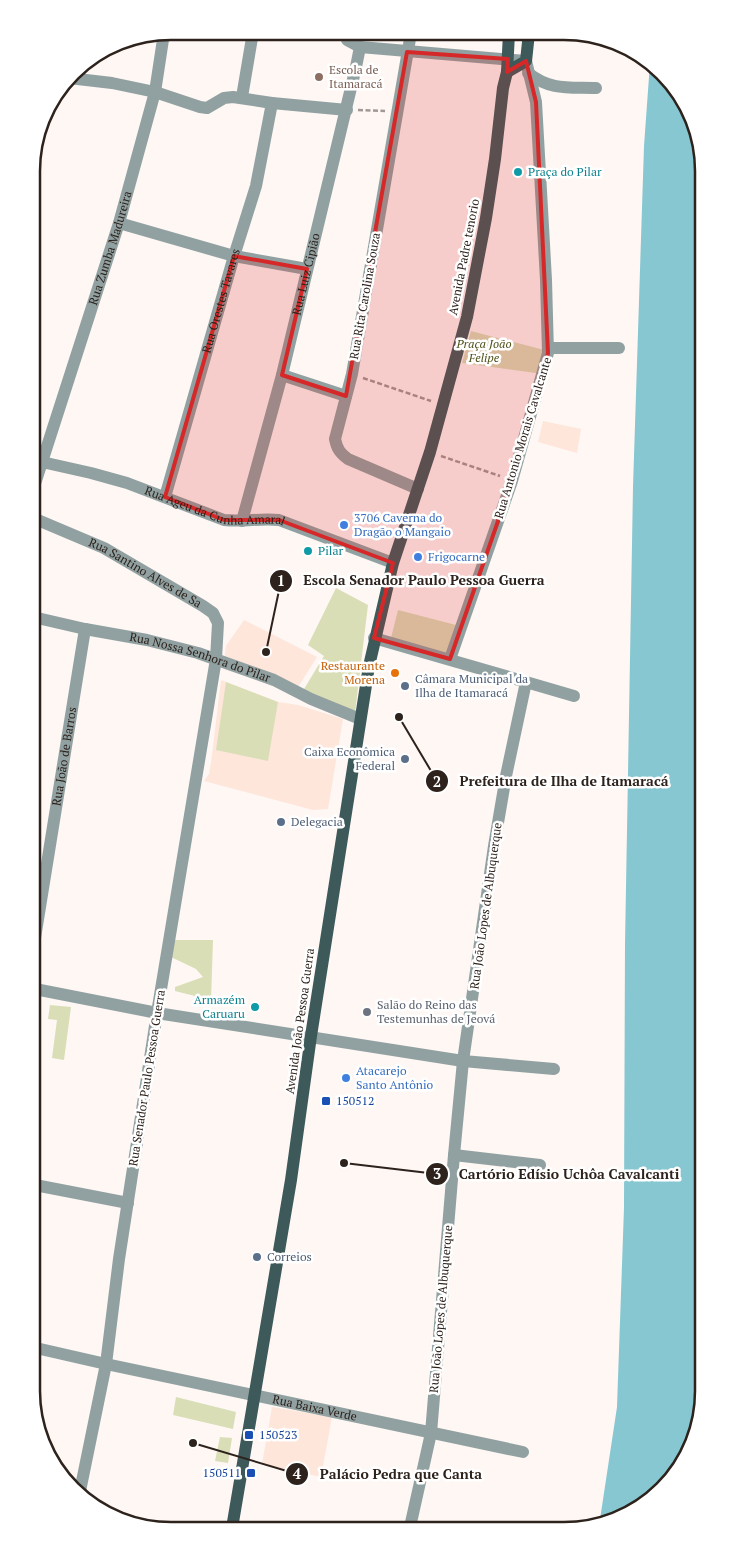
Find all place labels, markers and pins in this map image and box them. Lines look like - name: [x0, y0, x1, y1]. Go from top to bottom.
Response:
- place label: Escola de Itamaracá: [329, 62, 382, 91]
- marker: Escola de Itamaracá: [313, 71, 325, 83]
- place label: Praça do Pilar: [528, 164, 602, 179]
- marker: Praça do Pilar: [512, 166, 524, 178]
- place label: 3706 Caverna do Dragão o Mangaio: [354, 510, 451, 539]
- marker: 3706 Caverna do Dragão o Mangaio: [338, 519, 350, 531]
- place label: Pilar: [318, 543, 343, 558]
- marker: Pilar: [302, 545, 314, 557]
- place label: Frigocarne: [428, 549, 485, 564]
- marker: Frigocarne: [412, 551, 424, 563]
- callout: Escola Senador Paulo Pessoa Guerra: [268, 566, 554, 595]
- place label: Restaurante Morena: [321, 658, 385, 687]
- marker: Restaurante Morena: [389, 667, 401, 679]
- place label: Câmara Municipal da Ilha de Itamaracá: [415, 671, 528, 700]
- marker: Câmara Municipal da Ilha de Itamaracá: [399, 680, 411, 692]
- place label: Caixa Econômica Federal: [304, 744, 395, 773]
- marker: Caixa Econômica Federal: [399, 753, 411, 765]
- callout: Prefeitura de Ilha de Itamaracá: [424, 767, 678, 796]
- place label: Delegacia: [291, 814, 343, 829]
- marker: Delegacia: [275, 816, 287, 828]
- place label: Armazém Caruaru: [194, 992, 246, 1021]
- place label: Salão do Reino das Testemunhas de Jeová: [377, 997, 495, 1026]
- marker: Armazém Caruaru: [249, 1001, 261, 1013]
- marker: Salão do Reino das Testemunhas de Jeová: [361, 1006, 373, 1018]
- place label: Atacarejo Santo Antônio: [356, 1063, 434, 1092]
- marker: Atacarejo Santo Antônio: [340, 1072, 352, 1084]
- place label: 150512: [336, 1093, 374, 1108]
- marker: 150512: [320, 1095, 332, 1107]
- callout: Cartório Edísio Uchôa Cavalcanti: [424, 1159, 690, 1188]
- place label: Correios: [267, 1249, 312, 1264]
- marker: Correios: [251, 1251, 263, 1263]
- place label: 150523: [259, 1427, 297, 1442]
- marker: 150523: [243, 1429, 255, 1441]
- callout: Palácio Pedra que Canta: [285, 1460, 492, 1489]
- place label: 150511: [203, 1465, 241, 1480]
- marker: 150511: [245, 1467, 257, 1479]

